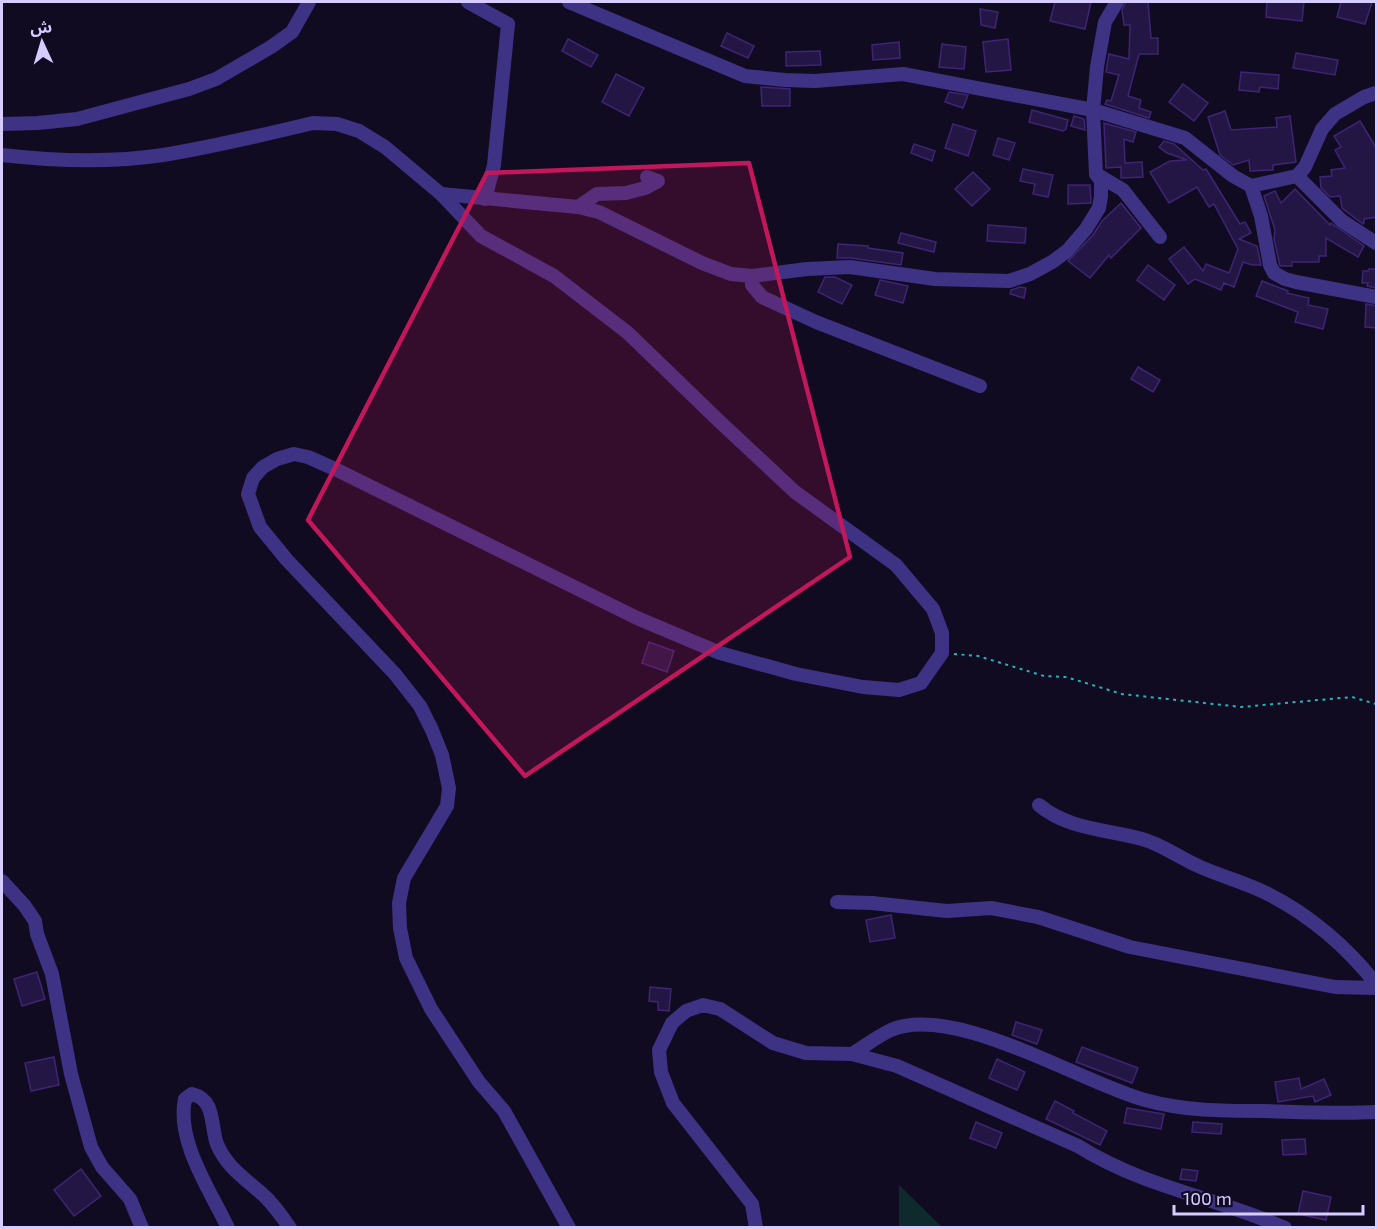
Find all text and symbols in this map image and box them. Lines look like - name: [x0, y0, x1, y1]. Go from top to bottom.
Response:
- north arrow: [12, 12, 72, 72]
- text: ش: [29, 16, 53, 38]
- scale bar: [1174, 1178, 1363, 1216]
- text: 100 m: [1183, 1187, 1232, 1209]

